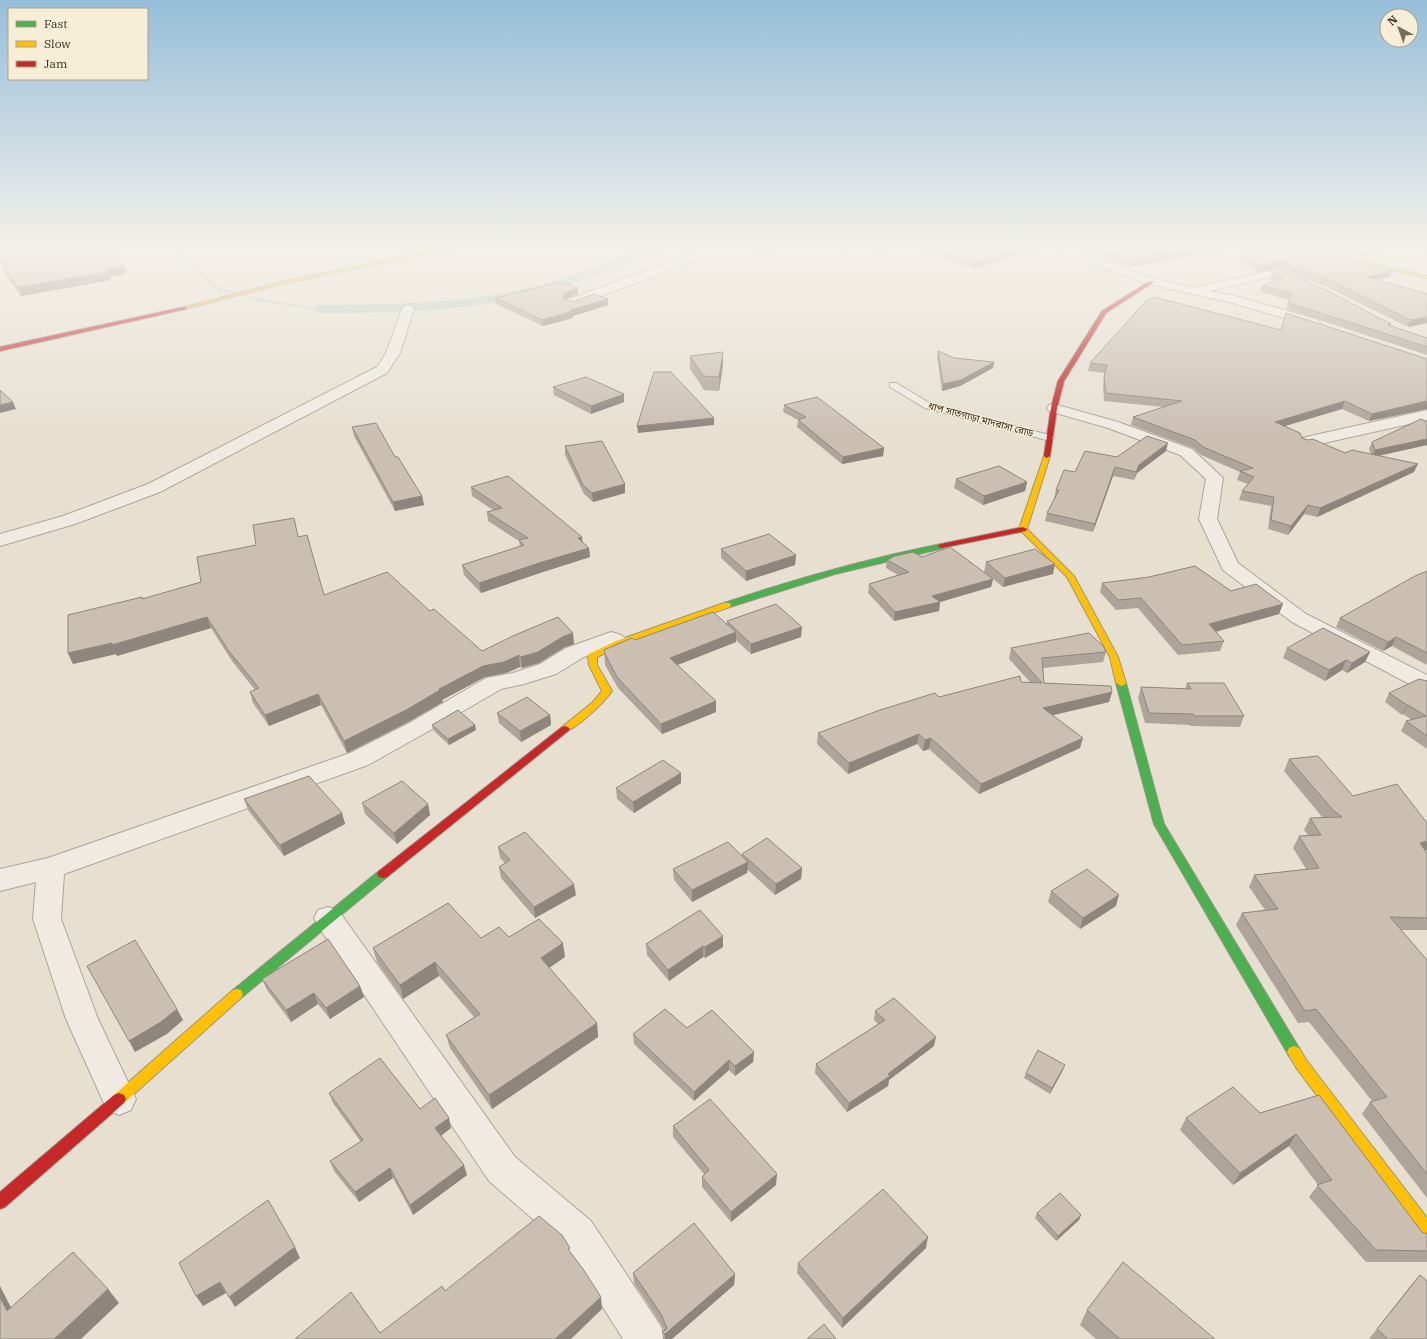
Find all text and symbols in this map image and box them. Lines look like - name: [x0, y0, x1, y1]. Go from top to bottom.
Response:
- legend: [8, 8, 148, 80]
- north arrow: [1379, 8, 1419, 48]
- text: N: [1385, 12, 1401, 29]
- text: Fast: [44, 16, 68, 31]
- text: Slow: [44, 36, 71, 51]
- text: Jam: [44, 56, 68, 71]
- street label: ধাপ সাতগাড়া মাদরাসা রোড: [927, 399, 1036, 440]

